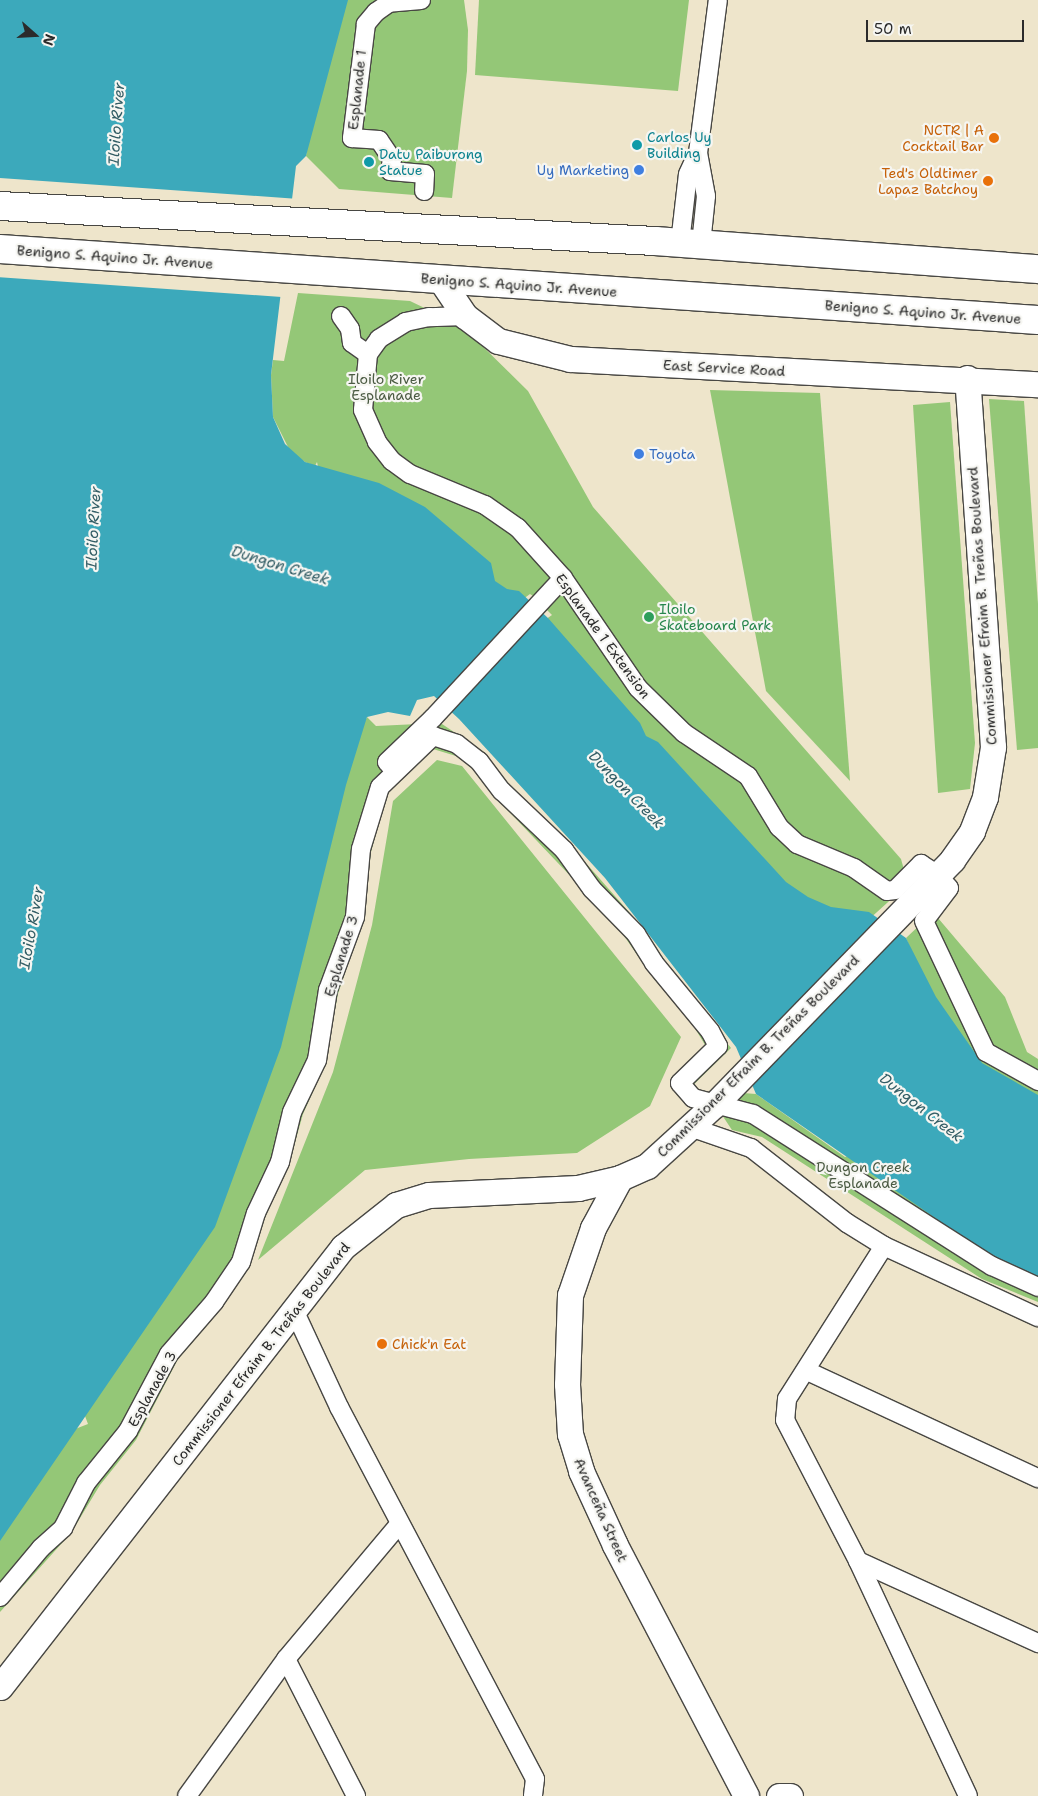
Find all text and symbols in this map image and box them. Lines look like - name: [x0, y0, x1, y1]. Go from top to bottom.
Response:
- north arrow: [10, 10, 60, 60]
- scale bar: [868, 10, 1026, 42]
- text: 50 m: [874, 19, 912, 39]
- text: N: [39, 32, 59, 48]
- street label: Esplanade 1: [344, 49, 370, 131]
- water label: Iloilo River: [105, 82, 129, 166]
- place label: NCTR | A Cocktail Bar: [902, 122, 984, 154]
- place label: Carlos Uy Building: [647, 129, 712, 162]
- marker: NCTR | A Cocktail Bar: [988, 132, 1000, 144]
- marker: Carlos Uy Building: [631, 139, 643, 151]
- place label: Datu Paiburong Statue: [379, 146, 483, 178]
- marker: Datu Paiburong Statue: [363, 156, 375, 168]
- place label: Uy Marketing: [537, 162, 629, 178]
- marker: Uy Marketing: [633, 164, 645, 176]
- place label: Ted's Oldtimer Lapaz Batchoy: [878, 165, 978, 198]
- marker: Ted's Oldtimer Lapaz Batchoy: [982, 175, 994, 187]
- street label: Benigno S. Aquino Jr. Avenue: [16, 242, 214, 272]
- street label: Benigno S. Aquino Jr. Avenue: [420, 270, 618, 300]
- street label: Benigno S. Aquino Jr. Avenue: [824, 297, 1022, 327]
- street label: East Service Road: [662, 356, 786, 380]
- park label: Iloilo River Esplanade: [348, 371, 424, 404]
- place label: Toyota: [649, 446, 695, 462]
- marker: Toyota: [633, 448, 645, 460]
- street label: Commissioner Efraim B. Treñas Boulevard: [964, 466, 1000, 746]
- water label: Iloilo River: [83, 486, 105, 570]
- water label: Dungon Creek: [229, 543, 331, 589]
- street label: Esplanade 1 Extension: [552, 570, 654, 702]
- place label: Iloilo Skateboard Park: [659, 601, 771, 634]
- marker: Iloilo Skateboard Park: [643, 611, 655, 623]
- water label: Dungon Creek: [584, 747, 668, 833]
- water label: Iloilo River: [16, 885, 48, 971]
- street label: Esplanade 3: [321, 913, 361, 999]
- street label: Commissioner Efraim B. Treñas Boulevard: [653, 951, 863, 1161]
- water label: Dungon Creek: [876, 1070, 966, 1146]
- park label: Dungon Creek Esplanade: [816, 1159, 910, 1192]
- street label: Commissioner Efraim B. Treñas Boulevard: [169, 1239, 353, 1469]
- place label: Chick'n Eat: [392, 1336, 466, 1352]
- marker: Chick'n Eat: [376, 1338, 388, 1350]
- street label: Esplanade 3: [124, 1348, 180, 1430]
- street label: Avanceña Street: [571, 1455, 631, 1565]

